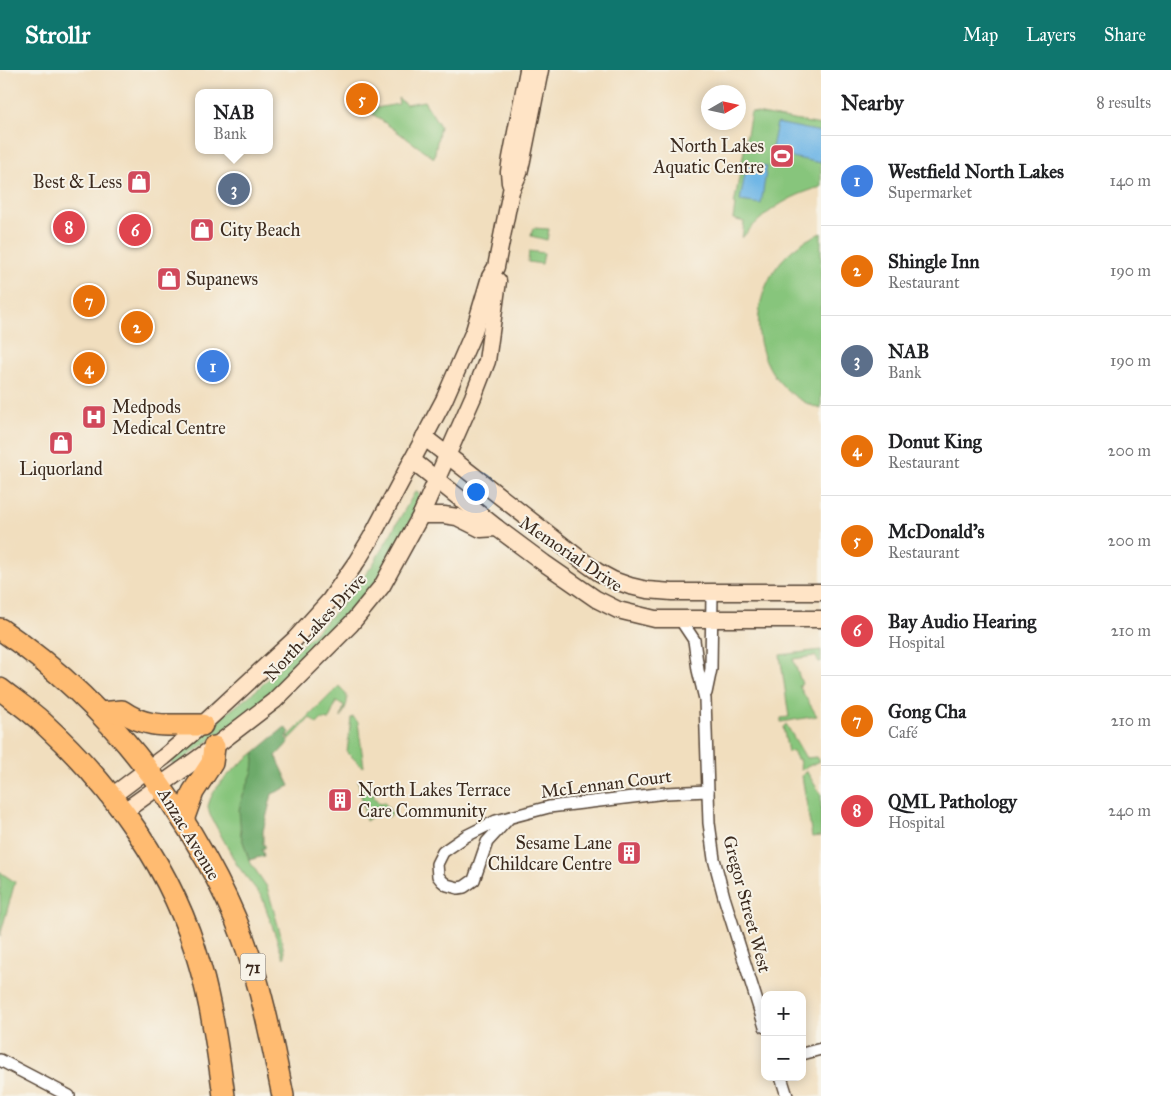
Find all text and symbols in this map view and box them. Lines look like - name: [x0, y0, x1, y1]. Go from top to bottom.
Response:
- text: Strollr: [25, 20, 90, 50]
- text: Map: [963, 24, 998, 46]
- text: Layers: [1026, 24, 1076, 46]
- text: Share: [1104, 24, 1146, 46]
- pin: 5: [346, 80, 378, 118]
- north arrow: [701, 85, 746, 130]
- popup: [195, 89, 273, 154]
- text: Nearby: [841, 90, 904, 116]
- text: 8 results: [1096, 93, 1151, 112]
- text: NAB: [213, 101, 255, 124]
- text: Bank: [213, 124, 247, 143]
- place label: North Lakes Aquatic Centre: [653, 135, 764, 179]
- sports icon: North Lakes Aquatic Centre: [769, 143, 795, 169]
- text: Westfield North Lakes: [888, 160, 1064, 183]
- shop icon: Best & Less: [126, 169, 152, 195]
- pin: 3: [218, 170, 250, 208]
- place label: Best & Less: [33, 171, 122, 193]
- text: 1: [854, 171, 860, 190]
- text: 140 m: [1110, 171, 1151, 190]
- text: Supermarket: [888, 183, 972, 202]
- pin: 8: [53, 208, 85, 246]
- pin: 6: [119, 211, 151, 249]
- shop icon: City Beach: [189, 217, 215, 243]
- place label: City Beach: [220, 219, 300, 241]
- text: Shingle Inn: [888, 250, 980, 273]
- text: 2: [853, 261, 861, 280]
- text: 190 m: [1110, 261, 1151, 280]
- shop icon: Supanews: [156, 266, 182, 292]
- place label: Supanews: [186, 268, 258, 290]
- text: Restaurant: [888, 273, 960, 292]
- pin: 7: [73, 282, 105, 320]
- pin: 2: [121, 308, 153, 346]
- text: NAB: [888, 340, 929, 363]
- pin: 1: [197, 347, 229, 385]
- pin: 4: [73, 349, 105, 387]
- text: 3: [854, 351, 860, 370]
- text: 190 m: [1110, 351, 1151, 370]
- text: Bank: [888, 363, 921, 382]
- place label: Medpods Medical Centre: [112, 396, 226, 439]
- hospital icon: Medpods Medical Centre: [81, 404, 107, 430]
- shop icon: Liquorland: [48, 430, 74, 456]
- text: Donut King: [888, 430, 982, 453]
- text: 4: [853, 441, 861, 460]
- text: 200 m: [1108, 441, 1151, 460]
- text: Restaurant: [888, 453, 960, 472]
- place label: Liquorland: [19, 458, 103, 481]
- your location: [463, 479, 489, 505]
- street label: Memorial Drive: [515, 511, 627, 597]
- text: McDonald's: [888, 520, 984, 543]
- text: 5: [853, 531, 861, 550]
- text: 200 m: [1108, 531, 1151, 550]
- text: Restaurant: [888, 543, 960, 562]
- street label: North Lakes Drive: [259, 568, 371, 686]
- text: Bay Audio Hearing: [888, 610, 1036, 633]
- text: 6: [853, 621, 861, 640]
- text: 210 m: [1111, 621, 1151, 640]
- text: Hospital: [888, 633, 945, 652]
- text: Gong Cha: [888, 700, 966, 723]
- text: 7: [853, 711, 861, 730]
- text: 210 m: [1111, 711, 1151, 730]
- text: Café: [888, 723, 918, 742]
- street label: McLennan Court: [539, 765, 673, 803]
- place label: North Lakes Terrace Care Community: [358, 779, 511, 822]
- street label: Anzac Avenue: [152, 783, 225, 884]
- building icon: North Lakes Terrace Care Community: [327, 787, 353, 813]
- text: QML Pathology: [888, 790, 1017, 813]
- text: 8: [853, 801, 861, 820]
- text: 240 m: [1108, 801, 1151, 820]
- text: Hospital: [888, 813, 945, 832]
- place label: Sesame Lane Childcare Centre: [488, 832, 612, 875]
- street label: Gregor Street West: [717, 833, 776, 976]
- building icon: Sesame Lane Childcare Centre: [616, 840, 642, 866]
- road number: 71: [240, 954, 266, 980]
- map controls: [761, 991, 806, 1081]
- button: +: [761, 991, 806, 1036]
- button: −: [761, 1036, 806, 1081]

